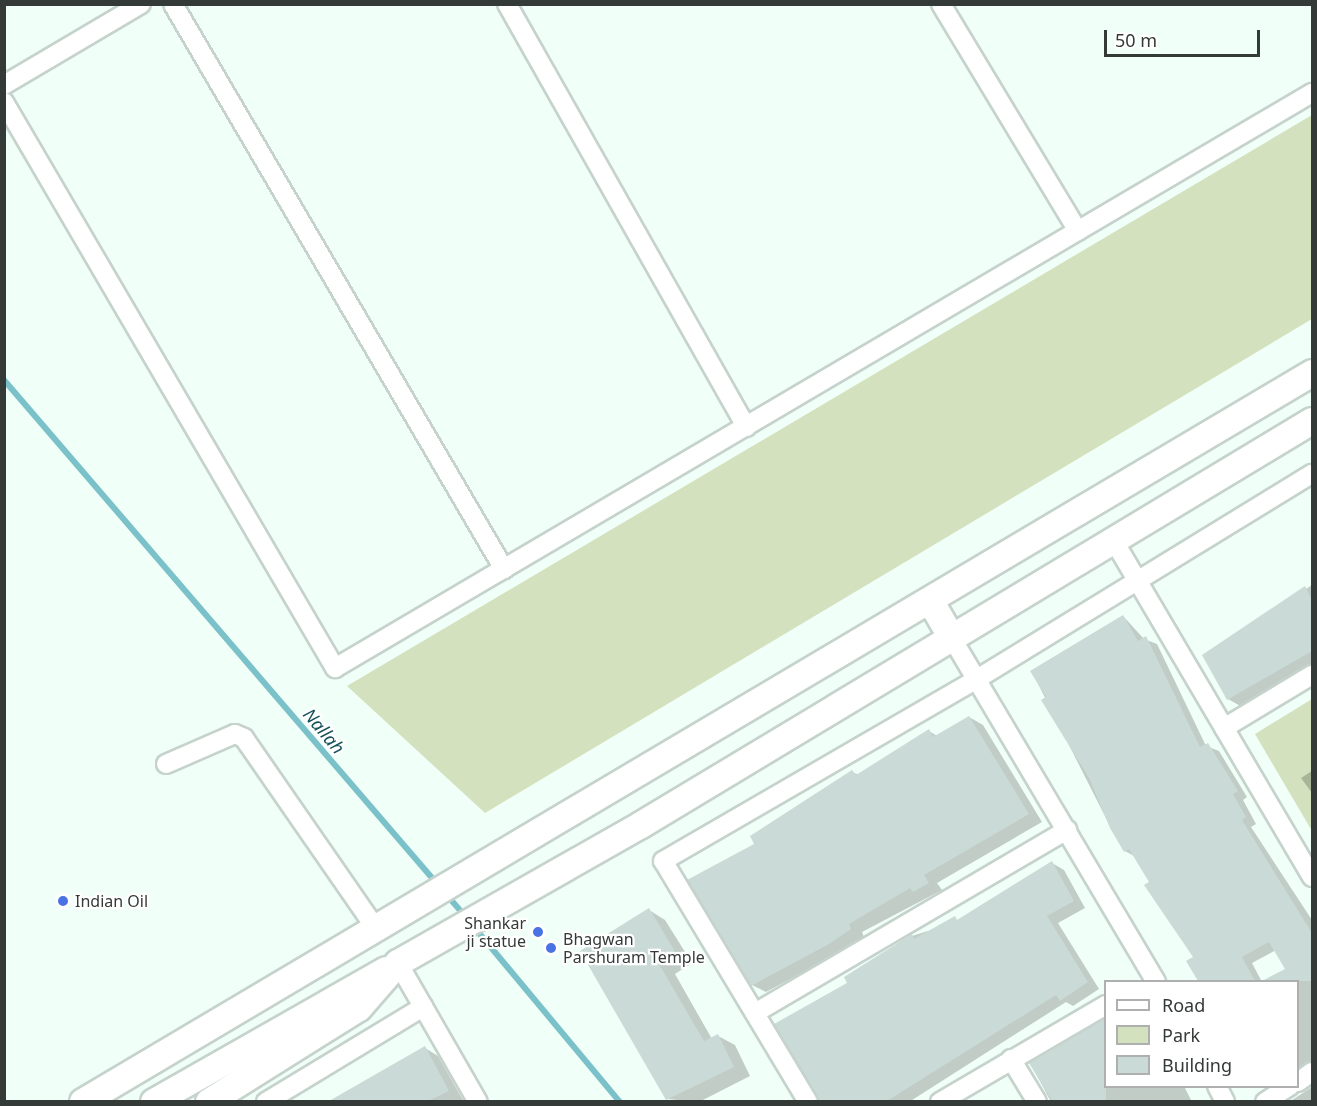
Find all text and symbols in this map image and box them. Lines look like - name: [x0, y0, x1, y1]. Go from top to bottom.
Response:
- scale bar: [1107, 18, 1263, 56]
- text: 50 m: [1115, 28, 1157, 52]
- water label: Nallah: [299, 704, 349, 758]
- place label: Indian Oil: [75, 891, 148, 911]
- marker: Indian Oil: [56, 894, 70, 908]
- place label: Shankar ji statue: [464, 913, 526, 951]
- marker: Shankar ji statue: [531, 925, 545, 939]
- place label: Bhagwan Parshuram Temple: [563, 929, 705, 967]
- marker: Bhagwan Parshuram Temple: [544, 941, 558, 955]
- legend: [1104, 980, 1299, 1088]
- text: Road: [1162, 993, 1205, 1017]
- text: Park: [1162, 1023, 1200, 1047]
- text: Building: [1162, 1053, 1232, 1077]

